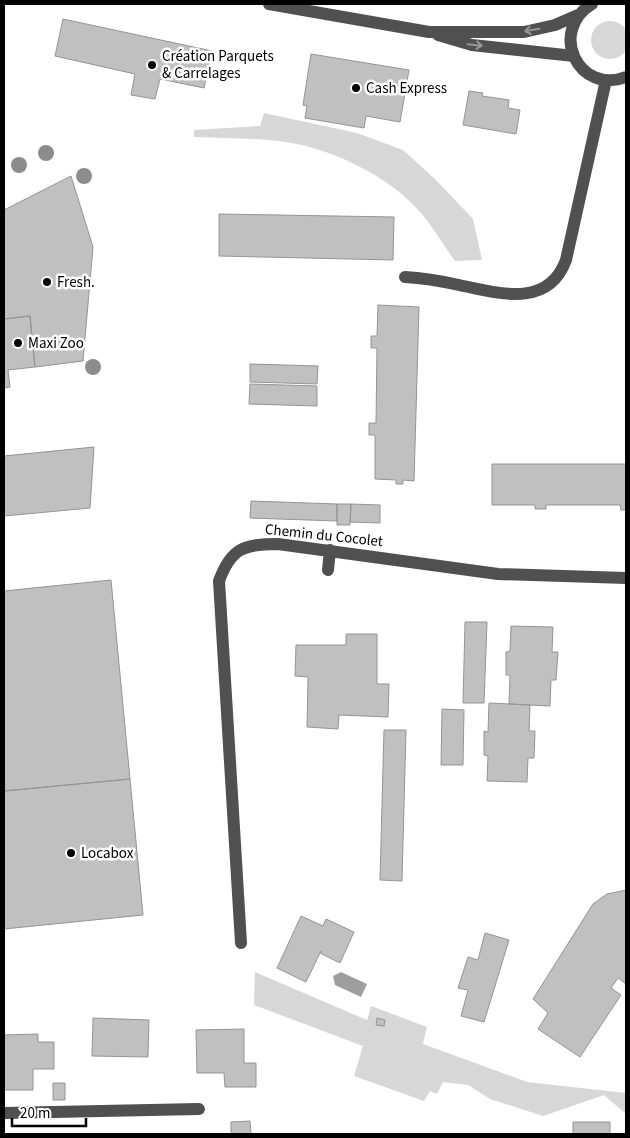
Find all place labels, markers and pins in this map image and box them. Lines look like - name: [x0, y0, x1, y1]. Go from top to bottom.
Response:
- place label: Création Parquets & Carrelages: [162, 46, 274, 84]
- marker: Création Parquets & Carrelages: [146, 59, 158, 71]
- place label: Cash Express: [366, 78, 447, 99]
- marker: Cash Express: [350, 82, 362, 94]
- place label: Fresh.: [57, 272, 95, 293]
- marker: Fresh.: [41, 276, 53, 288]
- place label: Maxi Zoo: [28, 333, 84, 354]
- marker: Maxi Zoo: [12, 337, 24, 349]
- place label: Locabox: [81, 843, 134, 864]
- marker: Locabox: [65, 847, 77, 859]

